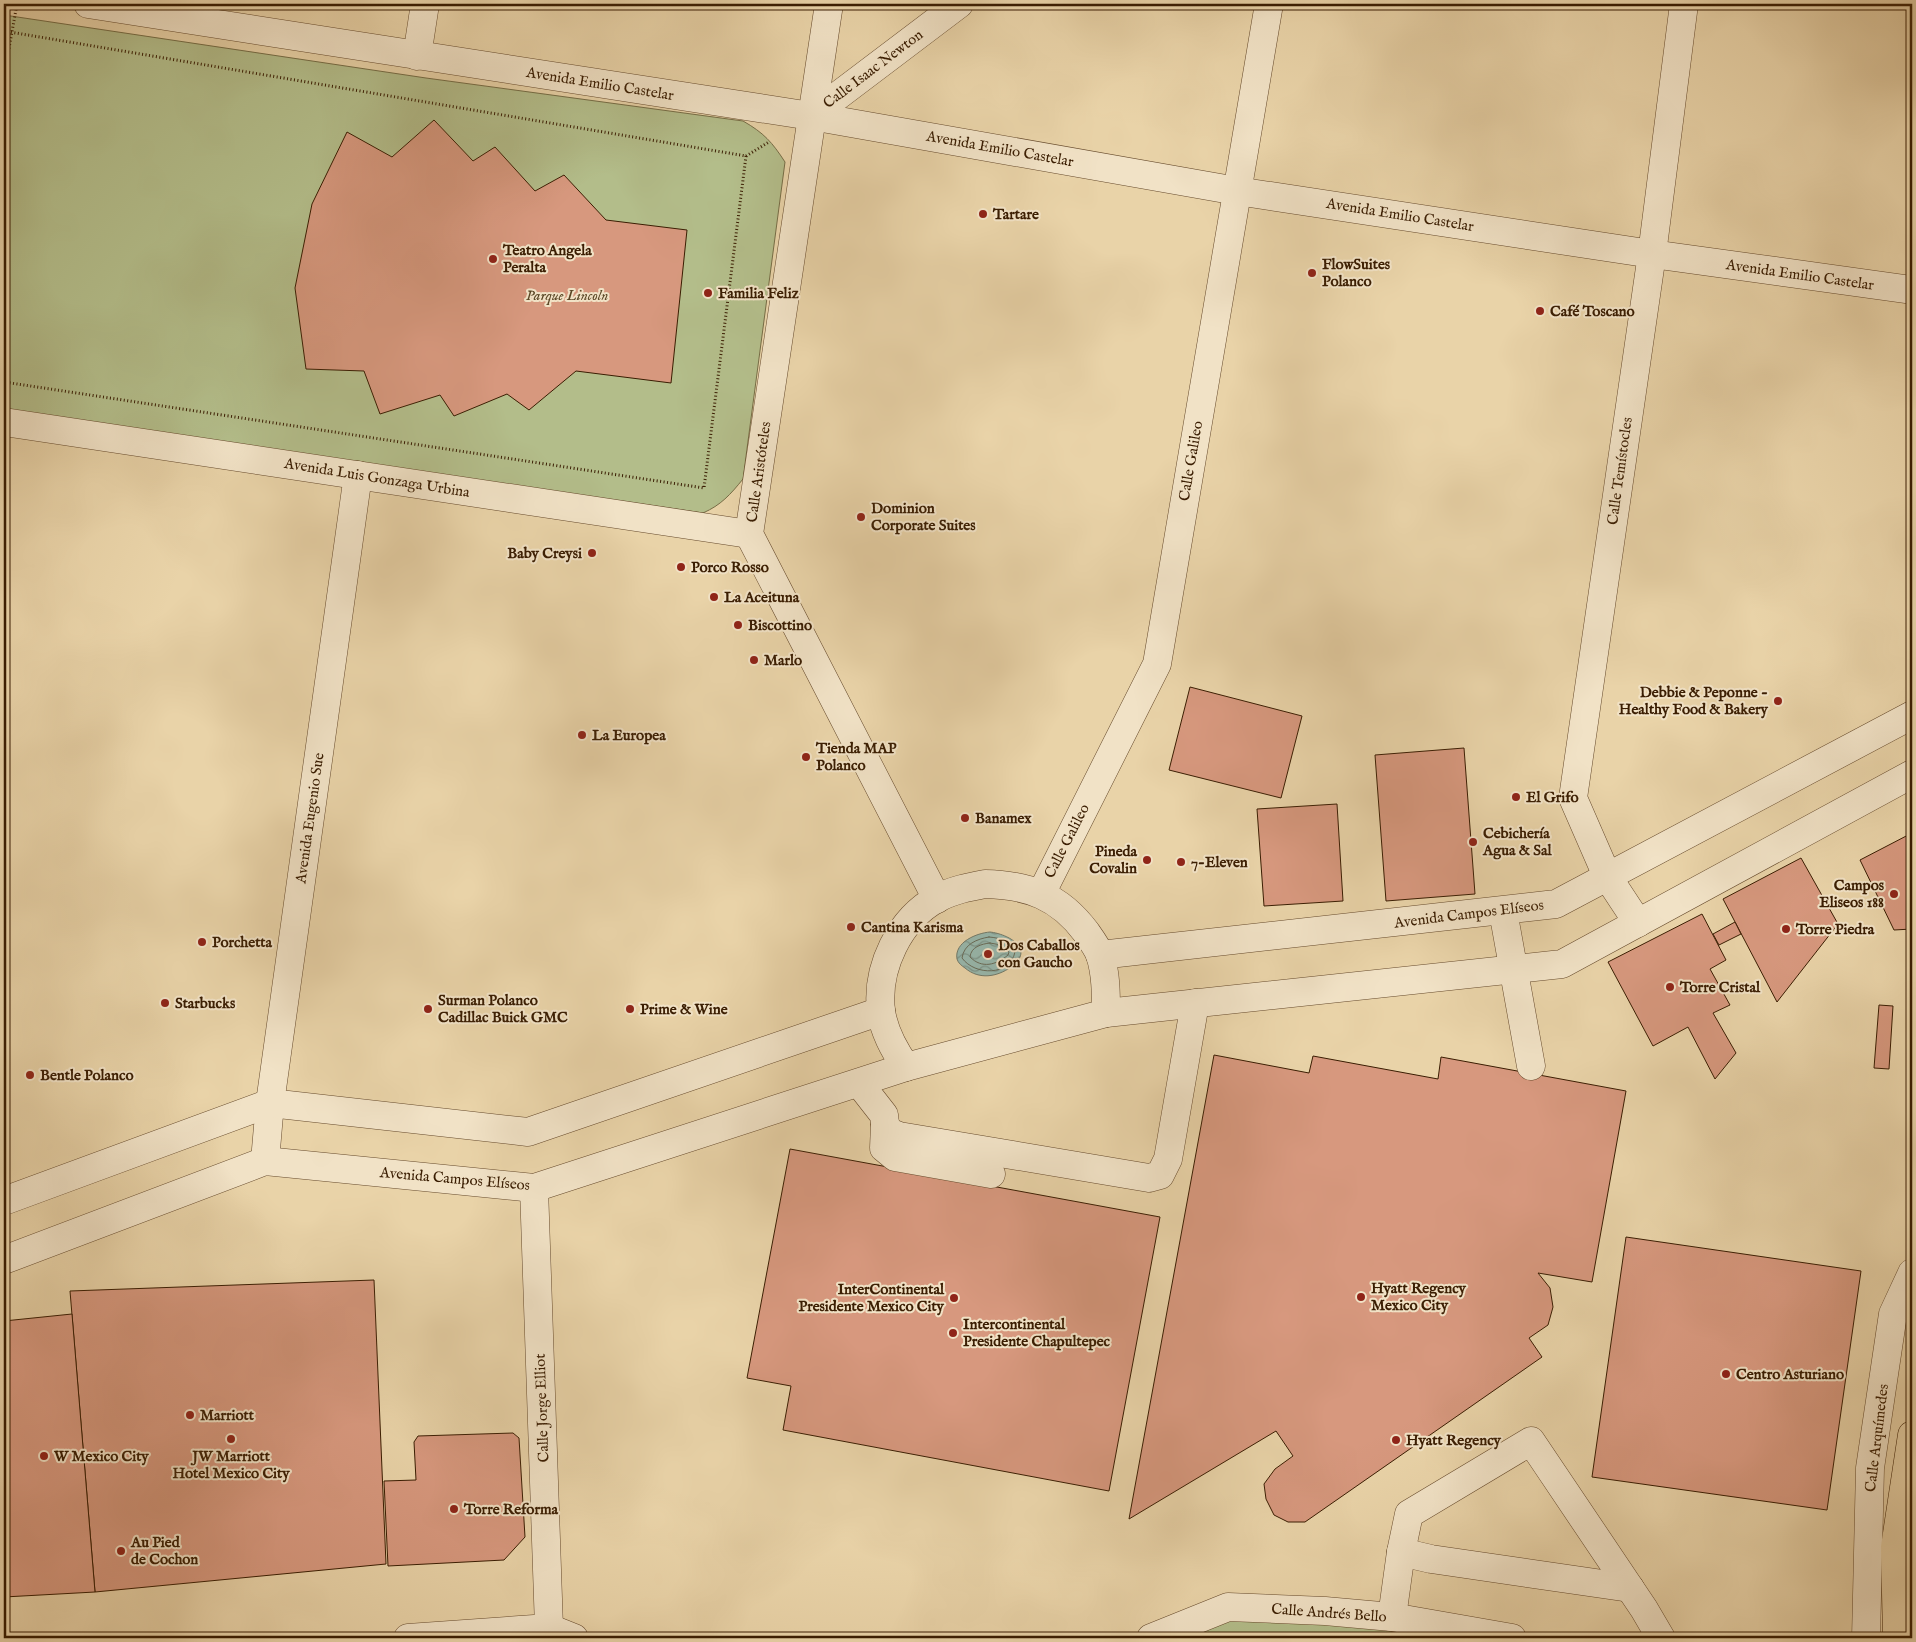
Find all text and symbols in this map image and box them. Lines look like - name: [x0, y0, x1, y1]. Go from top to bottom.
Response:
- street label: Calle Isaac Newton: [819, 25, 927, 113]
- street label: Avenida Emilio Castelar: [524, 63, 676, 105]
- street label: Avenida Emilio Castelar: [924, 127, 1075, 171]
- street label: Avenida Emilio Castelar: [1324, 194, 1476, 236]
- place label: Tartare: [992, 205, 1039, 224]
- marker: Tartare: [977, 208, 989, 220]
- place label: Teatro Angela Peralta: [502, 241, 592, 277]
- marker: Teatro Angela Peralta: [487, 253, 499, 265]
- place label: FlowSuites Polanco: [1322, 255, 1391, 291]
- street label: Avenida Emilio Castelar: [1724, 255, 1876, 295]
- marker: FlowSuites Polanco: [1306, 267, 1318, 279]
- place label: Familia Feliz: [718, 284, 799, 303]
- park label: Parque Lincoln: [526, 286, 608, 305]
- marker: Familia Feliz: [702, 287, 714, 299]
- place label: Café Toscano: [1550, 302, 1635, 321]
- marker: Café Toscano: [1534, 305, 1546, 317]
- street label: Calle Temístocles: [1603, 416, 1637, 526]
- street label: Calle Galileo: [1175, 419, 1207, 503]
- street label: Calle Aristóteles: [743, 420, 775, 524]
- street label: Avenida Luis Gonzaga Urbina: [282, 454, 472, 502]
- place label: Dominion Corporate Suites: [871, 499, 976, 535]
- marker: Dominion Corporate Suites: [855, 511, 867, 523]
- place label: Baby Creysi: [507, 544, 582, 563]
- marker: Baby Creysi: [586, 547, 598, 559]
- place label: Porco Rosso: [691, 558, 769, 577]
- marker: Porco Rosso: [675, 561, 687, 573]
- place label: La Aceituna: [724, 588, 800, 607]
- marker: La Aceituna: [708, 591, 720, 603]
- place label: Biscottino: [748, 616, 812, 635]
- marker: Biscottino: [732, 619, 744, 631]
- place label: Marlo: [764, 651, 802, 670]
- marker: Marlo: [748, 654, 760, 666]
- place label: Debbie & Peponne - Healthy Food & Bakery: [1619, 683, 1769, 719]
- marker: Debbie & Peponne - Healthy Food & Bakery: [1772, 695, 1784, 707]
- place label: La Europea: [592, 726, 666, 745]
- marker: La Europea: [576, 729, 588, 741]
- place label: Tienda MAP Polanco: [815, 739, 897, 775]
- street label: Avenida Eugenio Sue: [291, 751, 329, 886]
- marker: Tienda MAP Polanco: [800, 751, 812, 763]
- place label: El Grifo: [1526, 788, 1579, 807]
- marker: El Grifo: [1510, 791, 1522, 803]
- street label: Calle Galileo: [1040, 801, 1094, 881]
- place label: Banamex: [975, 809, 1032, 828]
- marker: Banamex: [959, 812, 971, 824]
- place label: Cebichería Agua & Sal: [1482, 824, 1553, 860]
- marker: Cebichería Agua & Sal: [1467, 836, 1479, 848]
- place label: Pineda Covalin: [1089, 842, 1138, 878]
- place label: 7-Eleven: [1191, 853, 1248, 872]
- marker: Pineda Covalin: [1141, 854, 1153, 866]
- marker: 7-Eleven: [1175, 856, 1187, 868]
- place label: Campos Eliseos 188: [1819, 876, 1885, 912]
- marker: Campos Eliseos 188: [1888, 888, 1900, 900]
- street label: Avenida Campos Elíseos: [1392, 895, 1545, 933]
- place label: Cantina Karisma: [861, 918, 964, 937]
- place label: Torre Piedra: [1795, 920, 1875, 939]
- marker: Cantina Karisma: [845, 921, 857, 933]
- marker: Torre Piedra: [1780, 923, 1792, 935]
- place label: Porchetta: [212, 933, 272, 952]
- marker: Porchetta: [196, 936, 208, 948]
- place label: Dos Caballos con Gaucho: [998, 936, 1081, 972]
- marker: Dos Caballos con Gaucho: [982, 948, 994, 960]
- place label: Torre Cristal: [1679, 978, 1761, 997]
- marker: Torre Cristal: [1664, 981, 1676, 993]
- place label: Surman Polanco Cadillac Buick GMC: [438, 991, 568, 1027]
- place label: Starbucks: [175, 994, 236, 1013]
- marker: Starbucks: [159, 997, 171, 1009]
- place label: Prime & Wine: [640, 1000, 728, 1019]
- marker: Surman Polanco Cadillac Buick GMC: [422, 1003, 434, 1015]
- marker: Prime & Wine: [624, 1003, 636, 1015]
- place label: Bentle Polanco: [40, 1066, 134, 1085]
- marker: Bentle Polanco: [24, 1069, 36, 1081]
- street label: Avenida Campos Elíseos: [378, 1163, 531, 1195]
- place label: Hyatt Regency Mexico City: [1371, 1279, 1467, 1315]
- place label: InterContinental Presidente Mexico City: [798, 1280, 945, 1316]
- marker: Hyatt Regency Mexico City: [1355, 1291, 1367, 1303]
- marker: InterContinental Presidente Mexico City: [948, 1292, 960, 1304]
- place label: Intercontinental Presidente Chapultepec: [963, 1315, 1111, 1351]
- marker: Intercontinental Presidente Chapultepec: [947, 1327, 959, 1339]
- street label: Calle Jorge Elliot: [531, 1353, 553, 1463]
- place label: Centro Asturiano: [1736, 1365, 1844, 1384]
- marker: Centro Asturiano: [1720, 1368, 1732, 1380]
- street label: Calle Arquímedes: [1861, 1383, 1893, 1493]
- place label: Marriott: [200, 1406, 255, 1425]
- marker: Marriott: [184, 1409, 196, 1421]
- place label: Hyatt Regency: [1406, 1431, 1502, 1450]
- marker: JW Marriott Hotel Mexico City: [225, 1433, 237, 1445]
- marker: Hyatt Regency: [1390, 1434, 1402, 1446]
- place label: W Mexico City: [53, 1447, 149, 1466]
- place label: JW Marriott Hotel Mexico City: [172, 1447, 290, 1483]
- marker: W Mexico City: [38, 1450, 50, 1462]
- place label: Torre Reforma: [463, 1500, 559, 1519]
- marker: Torre Reforma: [448, 1503, 460, 1515]
- place label: Au Pied de Cochon: [130, 1533, 198, 1569]
- marker: Au Pied de Cochon: [115, 1545, 127, 1557]
- street label: Calle Andrés Bello: [1271, 1599, 1387, 1627]

